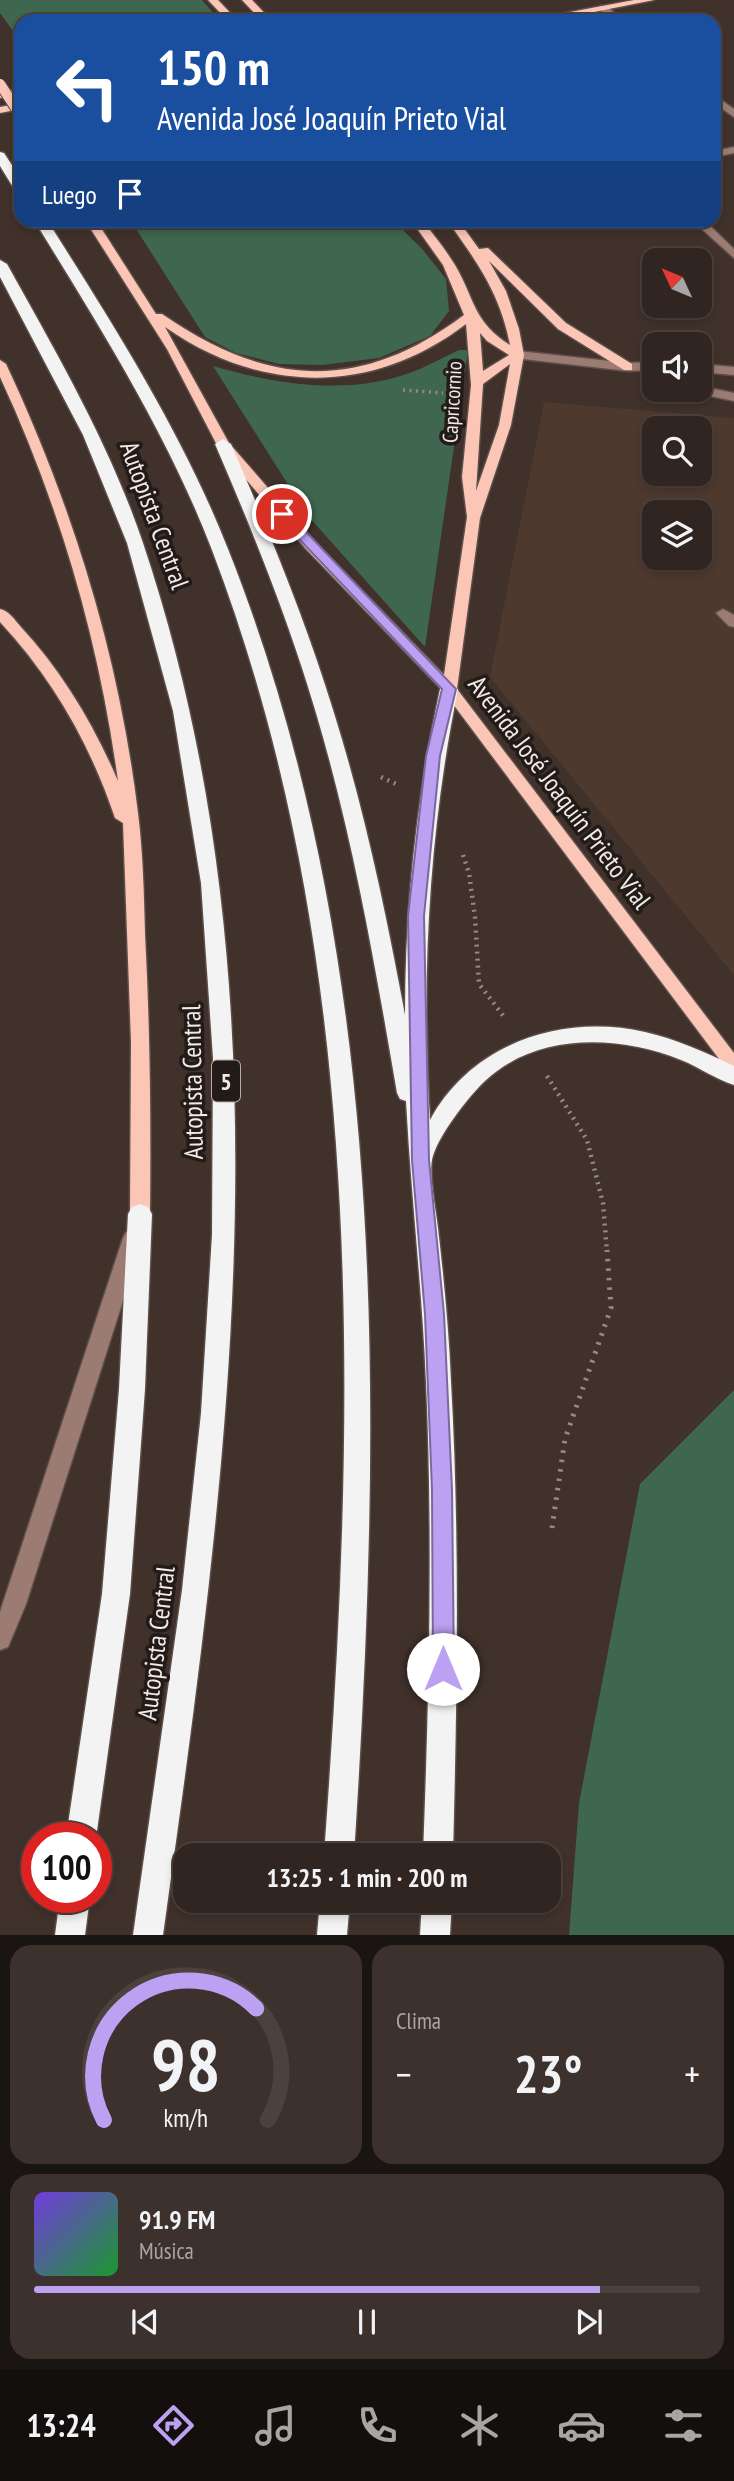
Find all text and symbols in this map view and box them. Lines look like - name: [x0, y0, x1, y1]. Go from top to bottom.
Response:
- text: 150 m: [157, 35, 270, 99]
- icon: left: [42, 42, 133, 133]
- text: Avenida José Joaquín Prieto Vial: [157, 97, 506, 139]
- icon: arrive: [111, 175, 149, 213]
- text: Luego: [42, 178, 97, 211]
- north arrow: [642, 248, 712, 318]
- map controls: [642, 248, 712, 570]
- button: sound: [642, 332, 712, 402]
- street label: Capricornio: [436, 360, 468, 444]
- button: search: [642, 416, 712, 486]
- street label: Autopista Central: [113, 437, 197, 593]
- pin: [252, 484, 312, 544]
- icon: arrive: [263, 495, 301, 533]
- button: layers: [642, 500, 712, 570]
- street label: Avenida José Joaquín Prieto Vial: [461, 669, 659, 915]
- street label: Autopista Central: [174, 1004, 210, 1160]
- road number: 5: [212, 1060, 240, 1101]
- street label: Autopista Central: [130, 1564, 182, 1722]
- position arrow: [406, 1632, 480, 1706]
- speed limit sign: 100: [21, 1822, 112, 1913]
- text: 13:25 · 1 min · 200 m: [267, 1861, 467, 1894]
- text: Clima: [396, 2006, 441, 2035]
- text: 98: [151, 2017, 221, 2111]
- text: 23°: [514, 2040, 582, 2107]
- text: −: [396, 2049, 412, 2098]
- text: +: [684, 2049, 700, 2098]
- text: km/h: [164, 2102, 208, 2134]
- text: 91.9 FM: [139, 2203, 215, 2236]
- text: Música: [139, 2236, 194, 2265]
- icon: previous: [126, 2303, 164, 2341]
- icon: pause: [348, 2303, 386, 2341]
- icon: next: [570, 2303, 608, 2341]
- icon: directions: [149, 2401, 198, 2450]
- icon: music: [251, 2401, 300, 2450]
- icon: phone: [353, 2401, 402, 2450]
- icon: climate: [455, 2401, 504, 2450]
- icon: car: [557, 2401, 606, 2450]
- icon: filters: [659, 2401, 708, 2450]
- text: 13:24: [26, 2404, 96, 2446]

